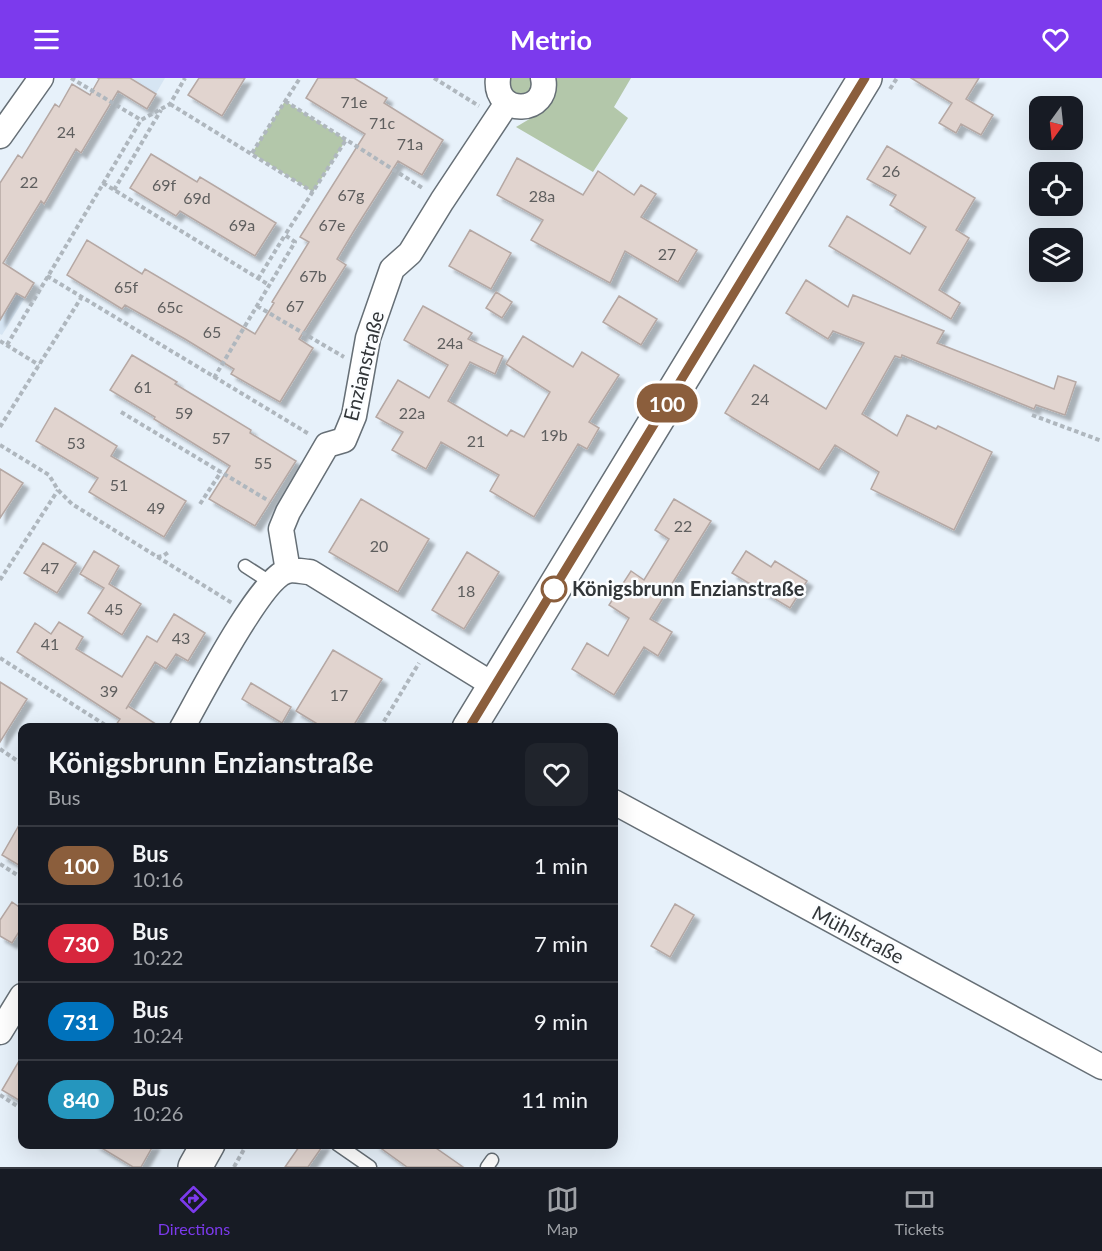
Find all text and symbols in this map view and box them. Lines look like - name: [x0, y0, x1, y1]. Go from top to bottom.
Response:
- icon: menu: [30, 23, 63, 56]
- text: Metrio: [510, 23, 592, 56]
- icon: heart: [1039, 23, 1072, 56]
- house number: 71e: [340, 92, 368, 111]
- north arrow: [1029, 96, 1083, 150]
- map controls: [1029, 96, 1083, 282]
- house number: 71c: [369, 113, 395, 132]
- house number: 24: [57, 122, 75, 141]
- house number: 71a: [397, 134, 423, 153]
- house number: 26: [882, 161, 900, 180]
- button: locate: [1029, 162, 1083, 216]
- house number: 22: [20, 172, 38, 191]
- house number: 69f: [152, 175, 176, 194]
- house number: 67g: [338, 185, 364, 204]
- house number: 28a: [529, 186, 555, 205]
- house number: 69d: [183, 188, 211, 207]
- house number: 69a: [229, 215, 255, 234]
- house number: 67e: [318, 215, 346, 234]
- button: layers: [1029, 228, 1083, 282]
- house number: 27: [658, 244, 676, 263]
- house number: 67b: [299, 266, 327, 285]
- house number: 65f: [114, 277, 138, 296]
- house number: 67: [286, 296, 304, 315]
- house number: 65c: [157, 297, 183, 316]
- street label: Enzianstraße: [338, 308, 388, 423]
- house number: 65: [203, 322, 221, 341]
- house number: 24a: [437, 333, 463, 352]
- house number: 61: [134, 377, 152, 396]
- line badge: 100: [632, 384, 702, 422]
- house number: 24: [751, 389, 769, 408]
- text: 100: [649, 391, 685, 416]
- house number: 59: [175, 403, 193, 422]
- house number: 22a: [399, 403, 425, 422]
- house number: 19b: [540, 425, 568, 444]
- house number: 57: [212, 428, 230, 447]
- house number: 21: [467, 431, 485, 450]
- house number: 53: [67, 433, 85, 452]
- house number: 55: [254, 453, 272, 472]
- house number: 51: [110, 475, 128, 494]
- house number: 49: [147, 498, 165, 517]
- house number: 22: [674, 516, 692, 535]
- house number: 20: [370, 536, 388, 555]
- house number: 47: [41, 558, 59, 577]
- marker: Königsbrunn Enzianstraße: [541, 576, 567, 602]
- place label: Königsbrunn Enzianstraße: [572, 576, 805, 600]
- house number: 18: [457, 581, 475, 600]
- house number: 45: [105, 599, 123, 618]
- house number: 43: [172, 628, 190, 647]
- house number: 41: [41, 634, 59, 653]
- house number: 39: [100, 681, 118, 700]
- house number: 17: [330, 685, 348, 704]
- button: heart: [525, 743, 588, 806]
- text: Königsbrunn Enzianstraße: [48, 745, 373, 779]
- text: Bus: [48, 785, 81, 809]
- text: Bus: [132, 840, 168, 867]
- text: 1 min: [534, 852, 588, 879]
- text: 100: [63, 853, 99, 878]
- text: 10:16: [132, 867, 183, 891]
- street label: Mühlstraße: [808, 900, 908, 968]
- text: Bus: [132, 918, 168, 945]
- text: 7 min: [534, 930, 588, 957]
- text: 730: [63, 931, 99, 956]
- text: 10:22: [132, 945, 183, 969]
- text: Bus: [132, 996, 168, 1023]
- text: 9 min: [534, 1008, 588, 1035]
- text: 731: [63, 1009, 99, 1034]
- text: 10:24: [132, 1023, 183, 1047]
- text: Bus: [132, 1074, 168, 1101]
- text: 11 min: [521, 1086, 588, 1113]
- text: 840: [63, 1087, 99, 1112]
- text: 10:26: [132, 1101, 183, 1125]
- tab: Directions: [158, 1183, 230, 1238]
- tab: Map: [546, 1183, 579, 1238]
- tab: Tickets: [895, 1183, 944, 1238]

